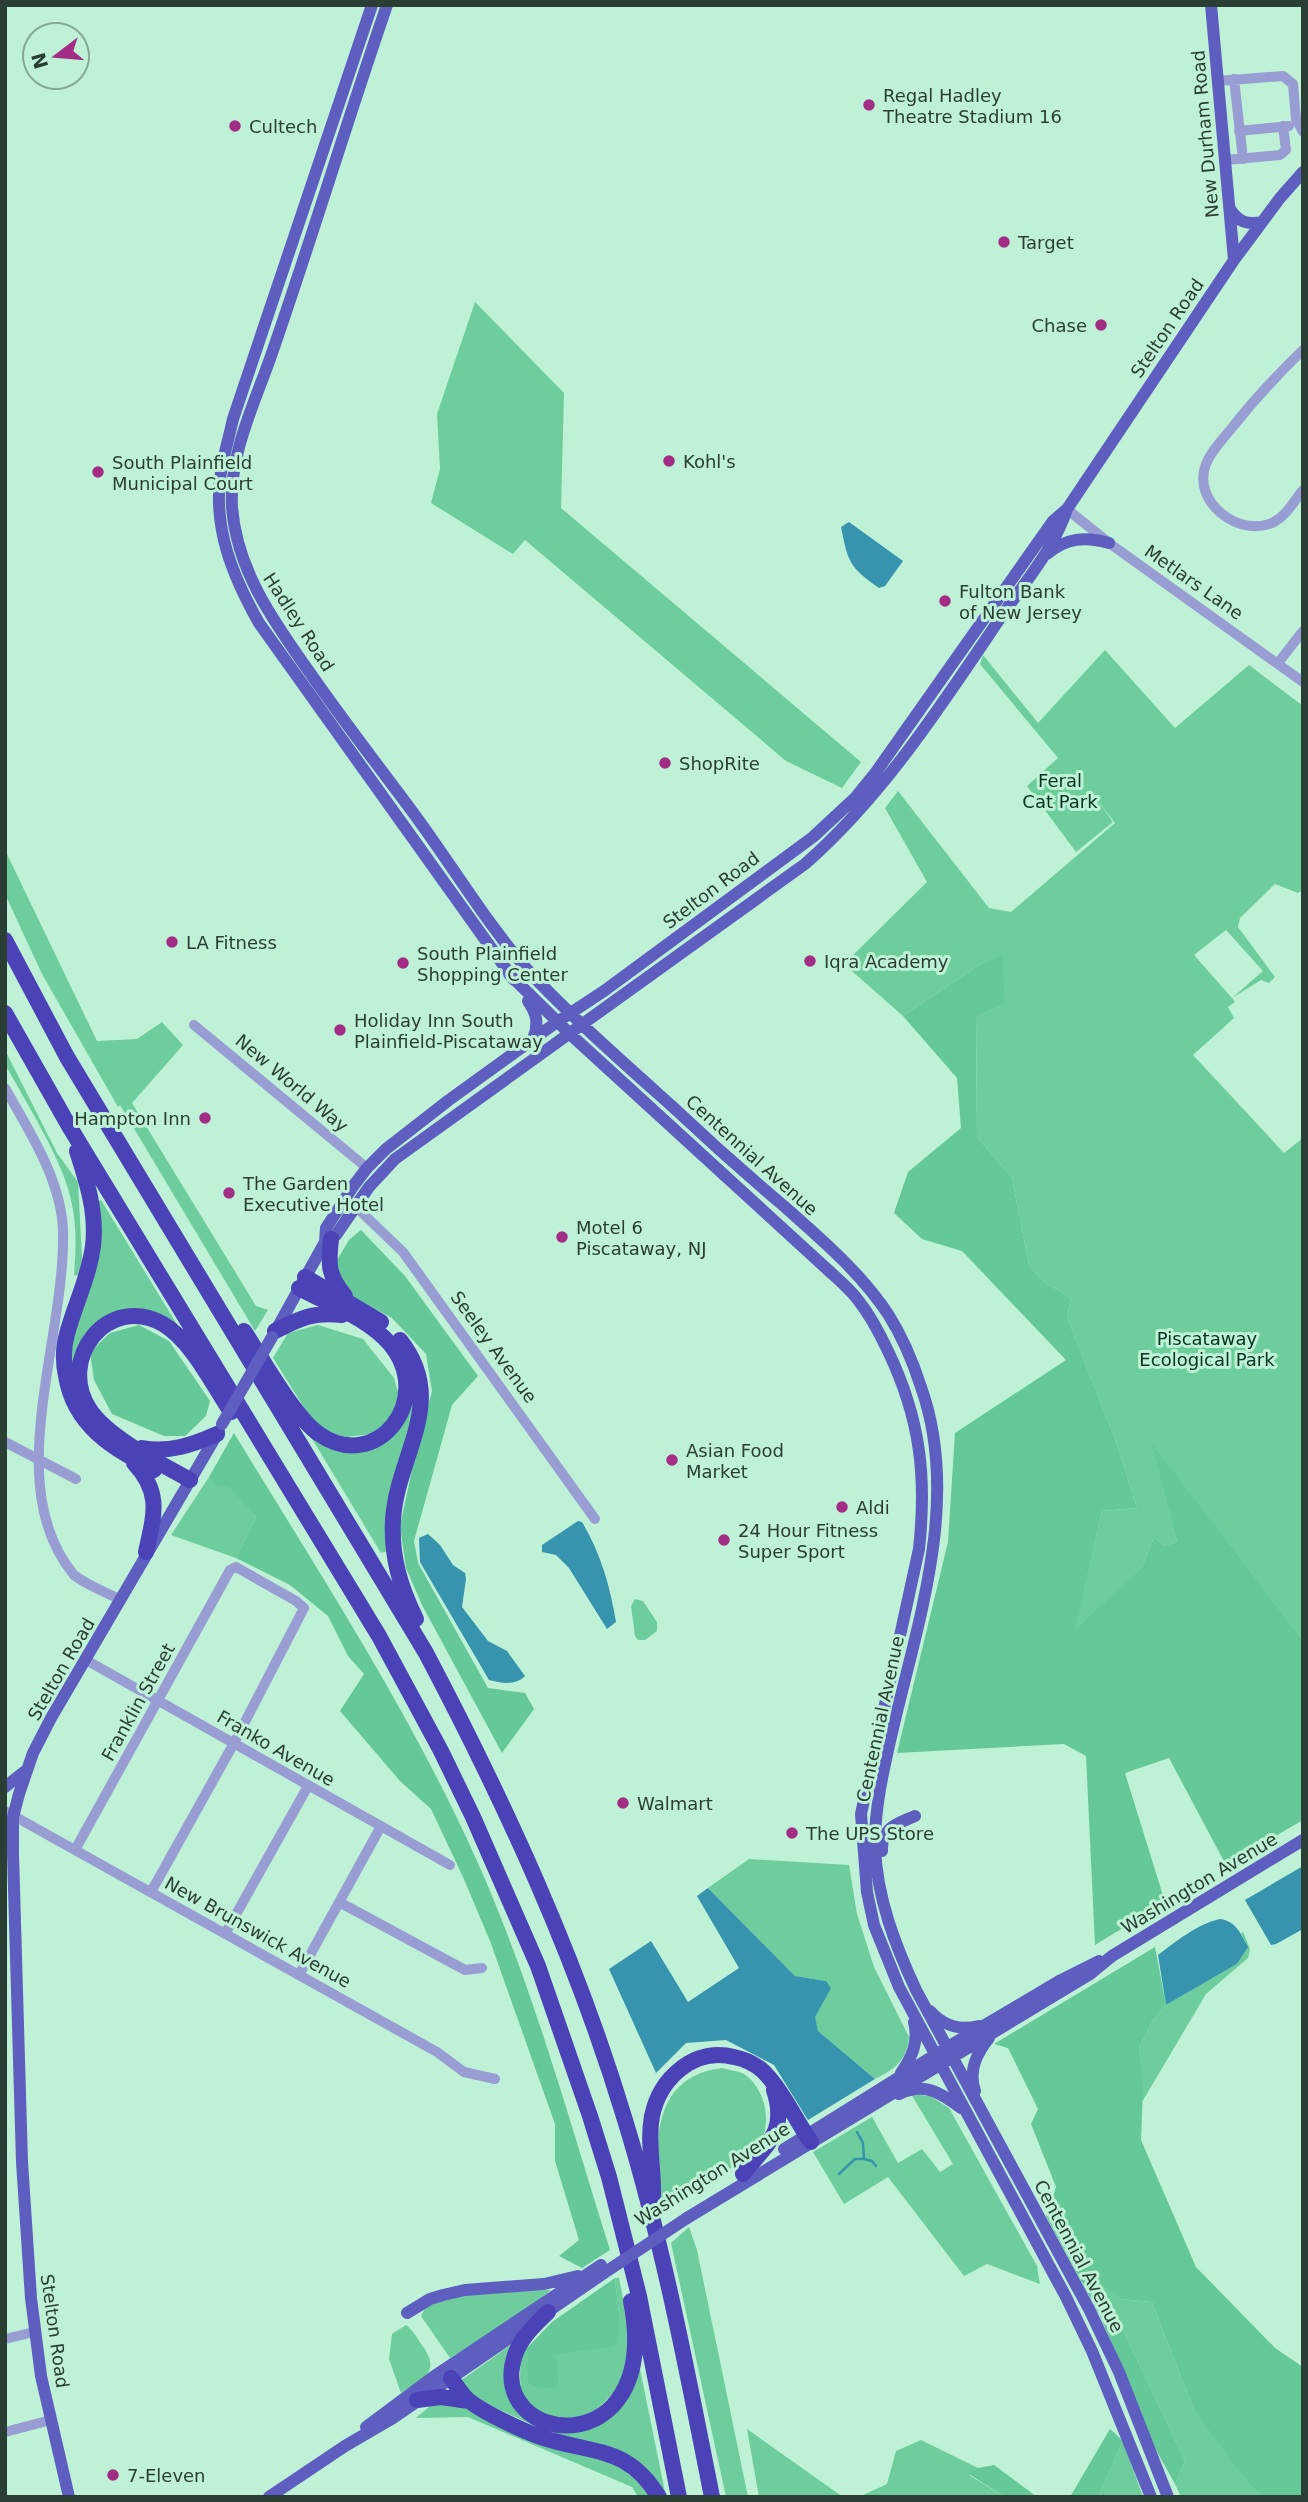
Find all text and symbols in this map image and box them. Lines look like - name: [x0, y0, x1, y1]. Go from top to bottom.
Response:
- north arrow: [21, 21, 91, 91]
- street label: New Durham Road: [1187, 49, 1223, 219]
- text: N: [27, 50, 52, 71]
- place label: Regal Hadley Theatre Stadium 16: [882, 85, 1062, 127]
- marker: Regal Hadley Theatre Stadium 16: [861, 97, 877, 113]
- place label: Cultech: [249, 116, 317, 137]
- marker: Cultech: [227, 118, 243, 134]
- place label: Target: [1017, 232, 1074, 253]
- marker: Target: [996, 234, 1012, 250]
- street label: Stelton Road: [1126, 274, 1208, 382]
- place label: Chase: [1032, 315, 1087, 336]
- marker: Chase: [1093, 317, 1109, 333]
- place label: Kohl's: [683, 451, 736, 472]
- place label: South Plainfield Municipal Court: [112, 452, 253, 494]
- marker: Kohl's: [661, 453, 677, 469]
- marker: South Plainfield Municipal Court: [90, 464, 106, 480]
- street label: Metlars Lane: [1141, 540, 1247, 624]
- street label: Hadley Road: [259, 569, 339, 675]
- place label: Fulton Bank of New Jersey: [959, 581, 1082, 623]
- marker: Fulton Bank of New Jersey: [937, 593, 953, 609]
- place label: ShopRite: [679, 753, 760, 774]
- marker: ShopRite: [657, 755, 673, 771]
- park label: Feral Cat Park: [1022, 770, 1098, 812]
- street label: Stelton Road: [659, 847, 763, 933]
- place label: LA Fitness: [186, 932, 277, 953]
- marker: LA Fitness: [164, 934, 180, 950]
- place label: South Plainfield Shopping Center: [417, 943, 568, 985]
- place label: Iqra Academy: [824, 951, 949, 972]
- marker: Iqra Academy: [802, 953, 818, 969]
- marker: South Plainfield Shopping Center: [395, 955, 411, 971]
- place label: Holiday Inn South Plainfield-Piscataway: [354, 1010, 543, 1052]
- marker: Holiday Inn South Plainfield-Piscataway: [332, 1022, 348, 1038]
- street label: New World Way: [231, 1030, 353, 1136]
- street label: Centennial Avenue: [682, 1090, 822, 1220]
- place label: Hampton Inn: [74, 1108, 191, 1129]
- marker: Hampton Inn: [197, 1110, 213, 1126]
- place label: The Garden Executive Hotel: [242, 1173, 384, 1215]
- marker: The Garden Executive Hotel: [221, 1185, 237, 1201]
- place label: Motel 6 Piscataway, NJ: [576, 1217, 706, 1259]
- marker: Motel 6 Piscataway, NJ: [554, 1229, 570, 1245]
- street label: Seeley Avenue: [446, 1287, 542, 1407]
- park label: Piscataway Ecological Park: [1139, 1328, 1275, 1370]
- place label: Asian Food Market: [686, 1440, 784, 1482]
- marker: Asian Food Market: [664, 1452, 680, 1468]
- place label: Aldi: [856, 1497, 890, 1518]
- marker: Aldi: [834, 1499, 850, 1515]
- place label: 24 Hour Fitness Super Sport: [738, 1520, 878, 1562]
- marker: 24 Hour Fitness Super Sport: [716, 1532, 732, 1548]
- street label: Stelton Road: [23, 1614, 99, 1724]
- street label: Centennial Avenue: [852, 1634, 908, 1804]
- street label: Franklin Street: [97, 1640, 179, 1764]
- street label: Franko Avenue: [213, 1706, 339, 1790]
- place label: Walmart: [637, 1793, 713, 1814]
- marker: Walmart: [615, 1795, 631, 1811]
- place label: The UPS Store: [805, 1823, 934, 1844]
- marker: The UPS Store: [784, 1825, 800, 1841]
- street label: Washington Avenue: [1117, 1828, 1281, 1938]
- street label: New Brunswick Avenue: [161, 1872, 355, 1992]
- street label: Washington Avenue: [631, 2118, 793, 2230]
- street label: Centennial Avenue: [1030, 2176, 1128, 2336]
- street label: Stelton Road: [37, 2273, 73, 2389]
- place label: 7-Eleven: [127, 2465, 206, 2486]
- marker: 7-Eleven: [105, 2467, 121, 2483]

